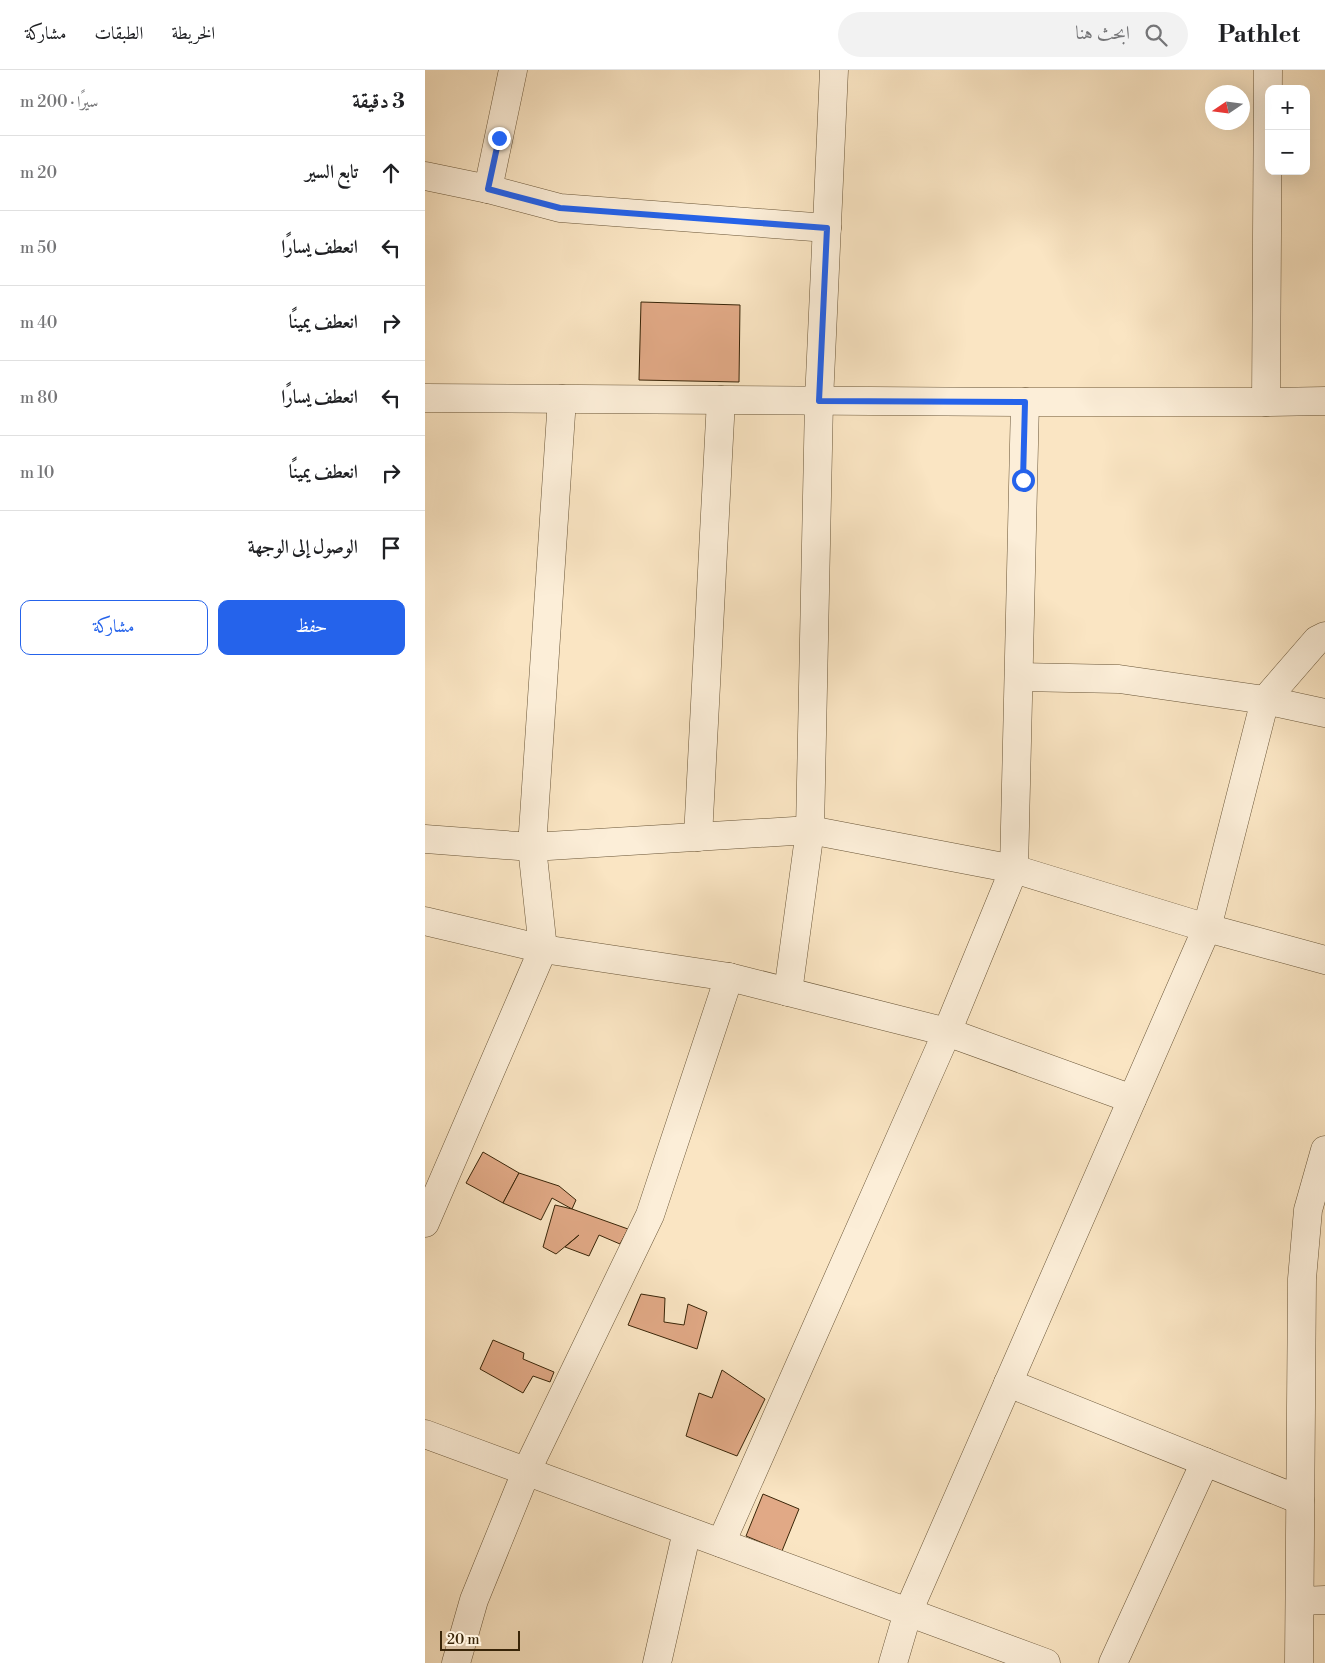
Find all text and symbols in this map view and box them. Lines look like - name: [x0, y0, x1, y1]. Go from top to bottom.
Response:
- search box: [838, 12, 1188, 57]
- text: Pathlet: [1218, 20, 1300, 50]
- text: ابحث هنا: [1075, 21, 1130, 45]
- icon: search: [1142, 21, 1170, 49]
- text: مشاركة: [25, 22, 66, 45]
- text: الطبقات: [94, 22, 143, 45]
- text: الخريطة: [171, 22, 215, 45]
- north arrow: [1205, 85, 1250, 130]
- map controls: [1265, 85, 1310, 175]
- button: +: [1265, 85, 1310, 130]
- text: 3 دقيقة: [352, 89, 405, 115]
- text: سيرًا · 200 m: [20, 92, 98, 112]
- route end: [488, 127, 511, 150]
- button: −: [1265, 130, 1310, 175]
- icon: ahead: [377, 159, 405, 187]
- text: تابع السير: [305, 160, 358, 184]
- text: 20 m: [20, 163, 57, 183]
- icon: left: [377, 234, 405, 262]
- text: انعطف يسارًا: [281, 235, 358, 259]
- text: 50 m: [20, 238, 57, 258]
- icon: right: [377, 309, 405, 337]
- text: انعطف يمينًا: [289, 310, 358, 334]
- text: 40 m: [20, 313, 57, 333]
- icon: left: [377, 384, 405, 412]
- text: انعطف يسارًا: [281, 385, 358, 409]
- text: 80 m: [20, 388, 58, 408]
- icon: right: [377, 459, 405, 487]
- text: انعطف يمينًا: [289, 460, 358, 484]
- text: 10 m: [20, 463, 54, 483]
- route start: [1012, 469, 1035, 492]
- icon: arrive: [377, 534, 405, 562]
- text: الوصول إلى الوجهة: [248, 535, 358, 559]
- button: مشاركة: [20, 600, 208, 655]
- button: حفظ: [218, 600, 405, 655]
- scale bar: [440, 1628, 520, 1651]
- text: 20 m: [447, 1631, 479, 1649]

